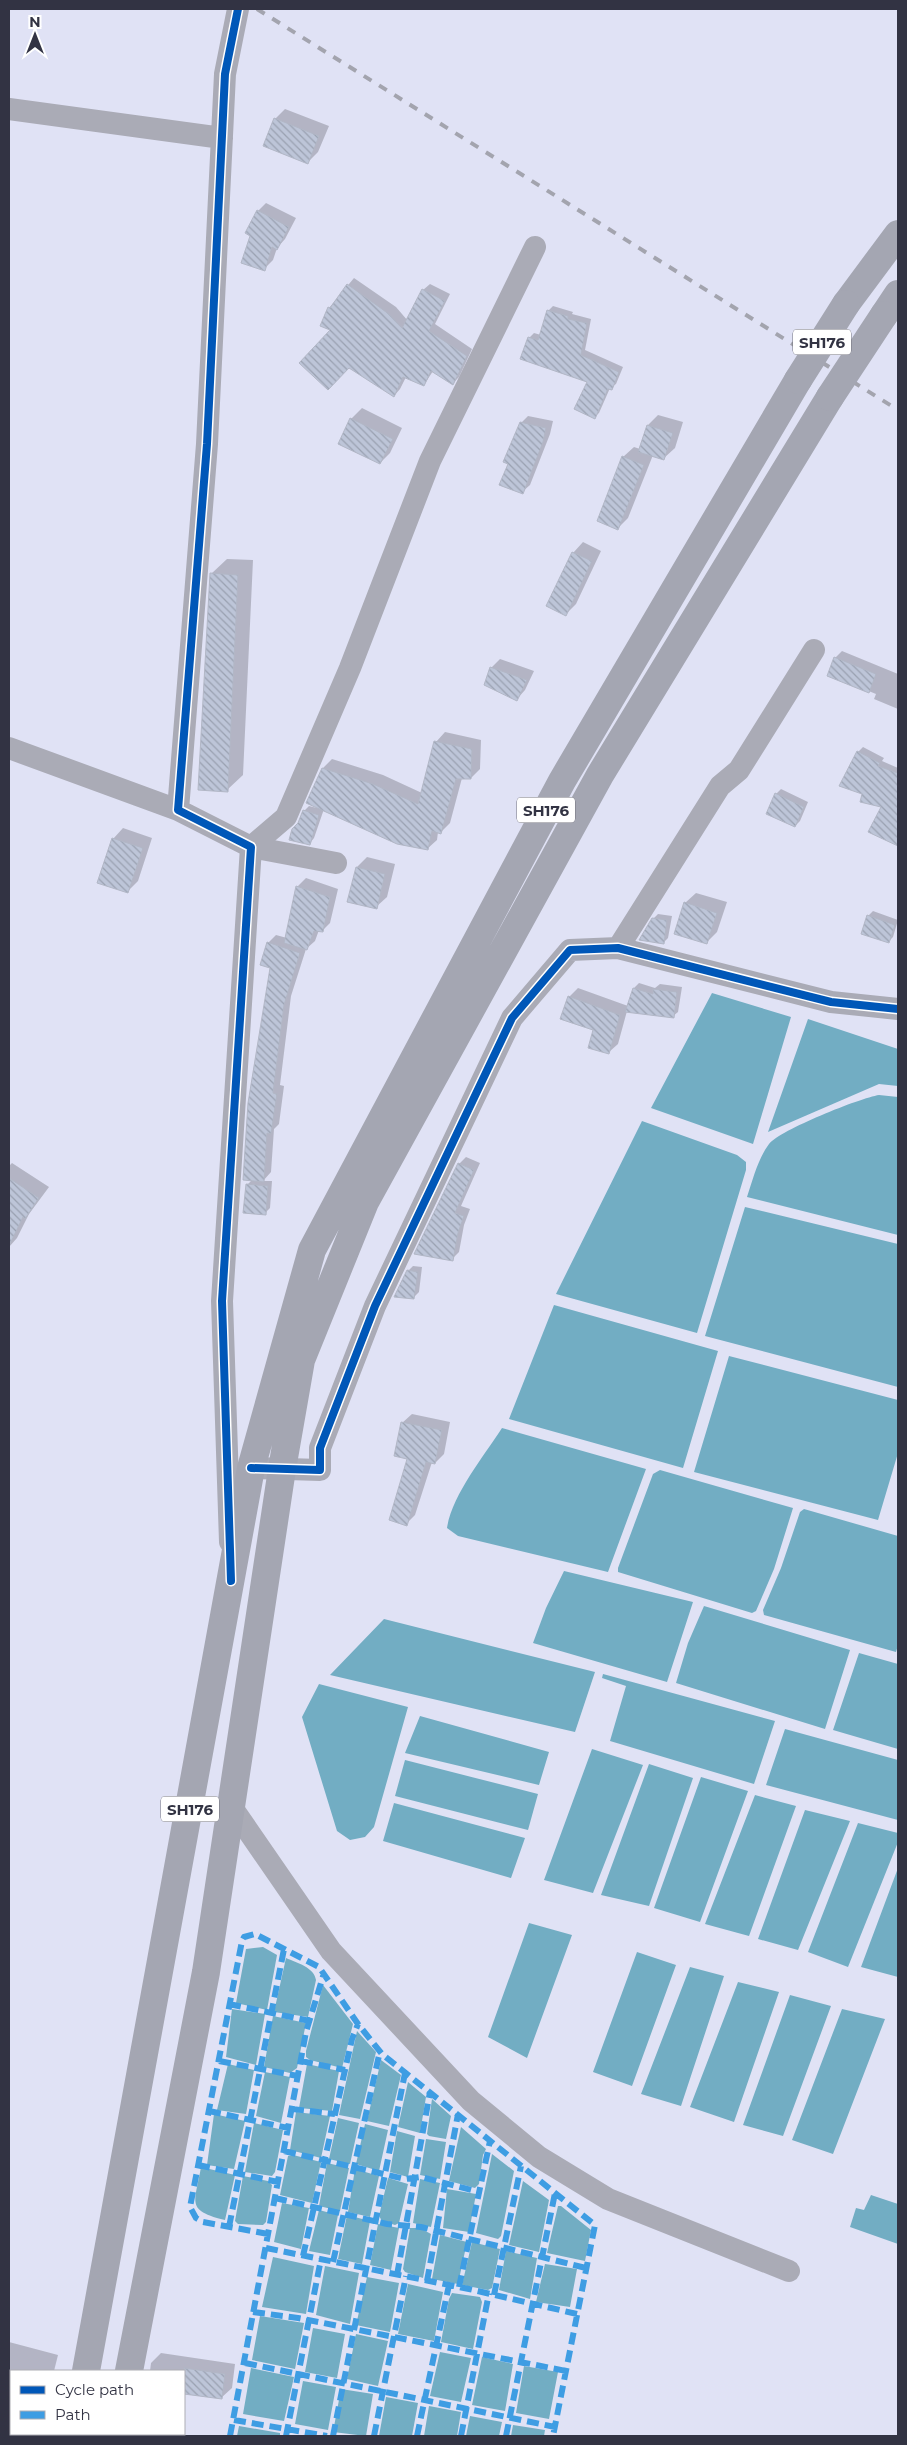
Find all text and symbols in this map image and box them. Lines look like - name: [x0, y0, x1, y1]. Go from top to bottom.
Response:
- north arrow: [10, 10, 60, 60]
- text: N: [29, 13, 41, 31]
- road number: SH176: [793, 330, 851, 354]
- road number: SH176: [517, 798, 575, 822]
- road number: SH176: [161, 1796, 219, 1822]
- legend: [10, 2370, 185, 2435]
- text: Cycle path: [55, 2380, 134, 2399]
- text: Path: [55, 2405, 91, 2424]

